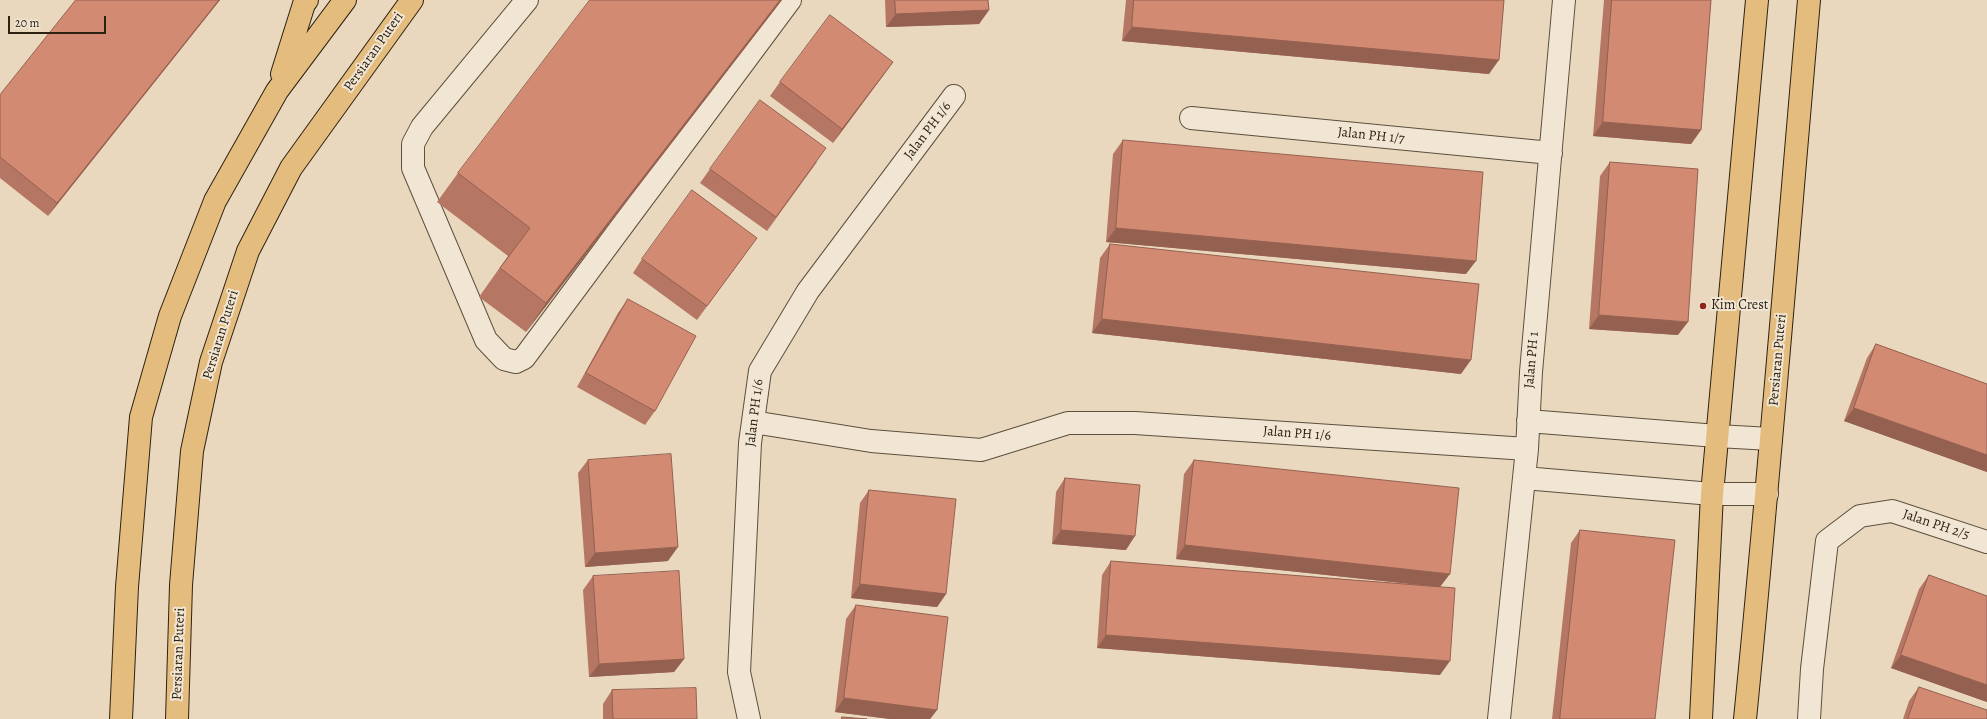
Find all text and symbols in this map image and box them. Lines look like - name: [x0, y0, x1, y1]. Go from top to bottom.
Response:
- scale bar: [10, 8, 108, 34]
- street label: Persiaran Puteri: [341, 9, 407, 95]
- text: 20 m: [15, 15, 39, 31]
- street label: Jalan PH 1/6: [901, 99, 955, 163]
- street label: Jalan PH 1/7: [1337, 124, 1405, 148]
- street label: Persiaran Puteri: [199, 288, 243, 382]
- place label: Kim Crest: [1711, 298, 1768, 314]
- marker: Kim Crest: [1698, 301, 1708, 311]
- street label: Persiaran Puteri: [1766, 313, 1790, 407]
- street label: Jalan PH 1: [1521, 331, 1543, 389]
- street label: Jalan PH 1/6: [743, 378, 767, 448]
- street label: Jalan PH 1/6: [1263, 423, 1331, 445]
- street label: Jalan PH 2/5: [1900, 506, 1972, 544]
- street label: Persiaran Puteri: [169, 607, 189, 701]

